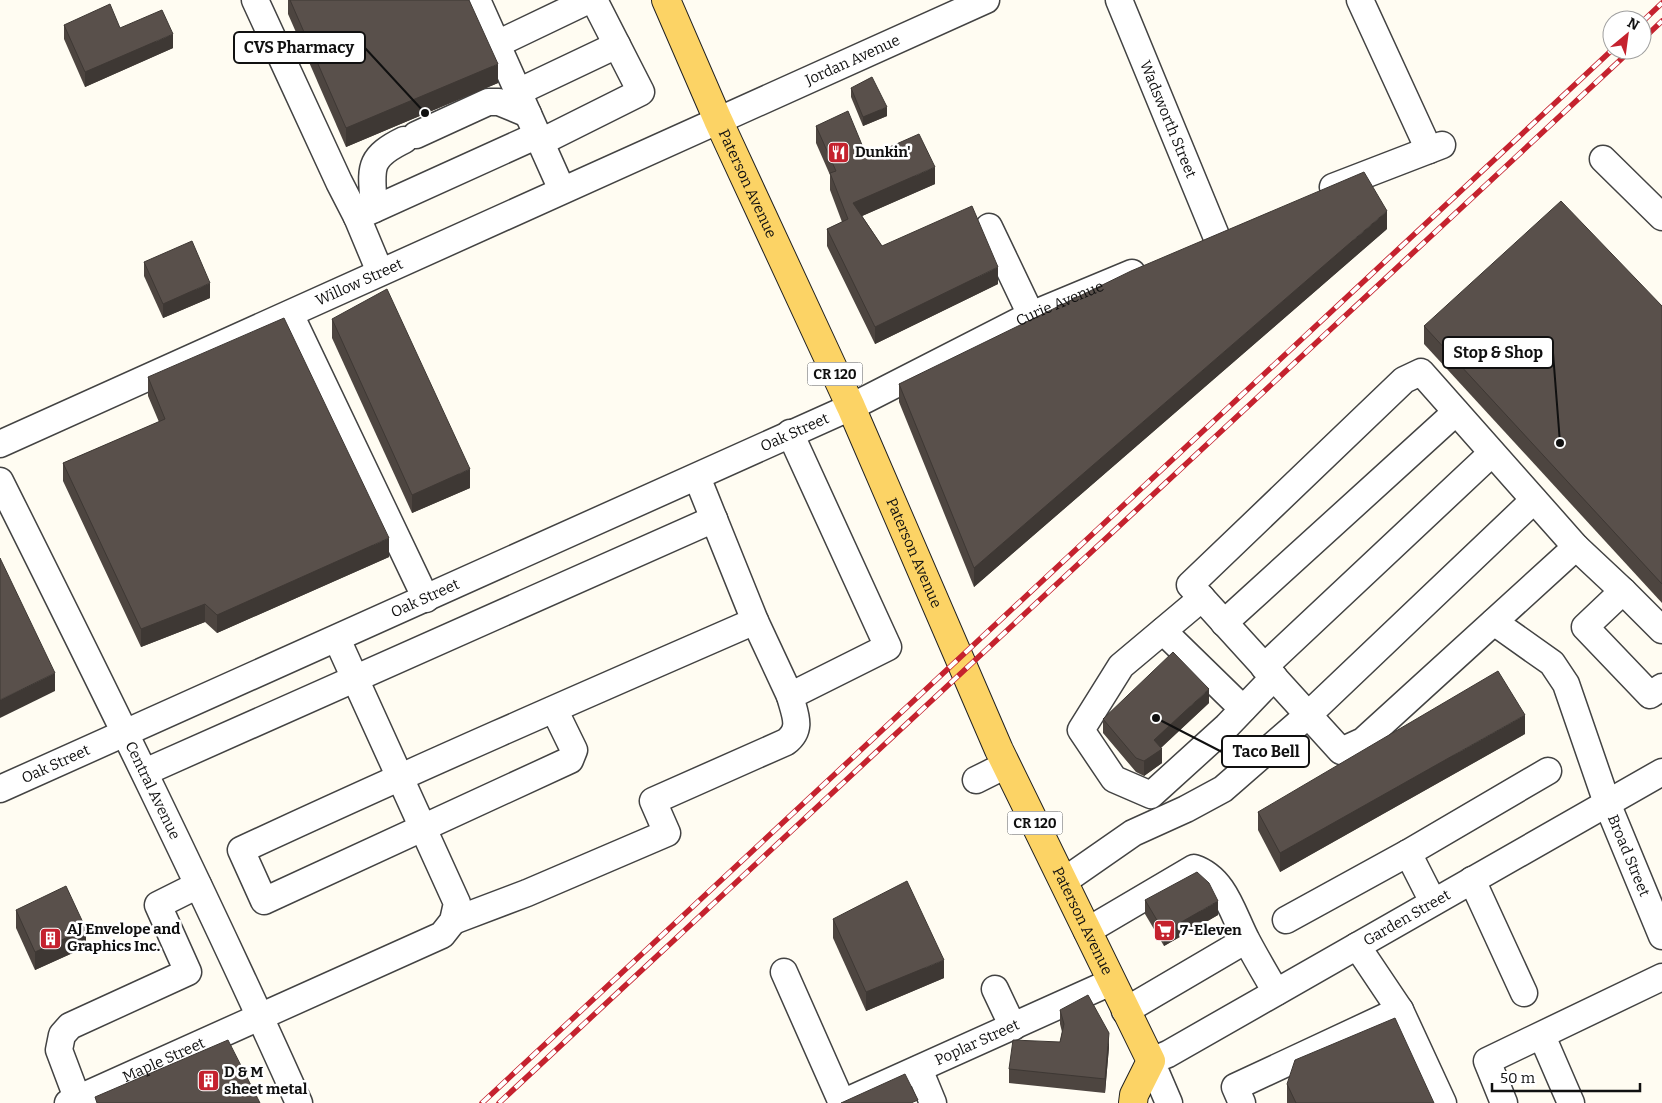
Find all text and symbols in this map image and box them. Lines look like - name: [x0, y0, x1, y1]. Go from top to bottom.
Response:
- north arrow: [1602, 10, 1652, 60]
- text: N: [1624, 14, 1642, 34]
- street label: Jordan Avenue: [801, 31, 903, 90]
- callout: CVS Pharmacy: [234, 32, 365, 63]
- text: CVS Pharmacy: [244, 38, 354, 57]
- street label: Wadsworth Street: [1136, 58, 1200, 181]
- street label: Paterson Avenue: [715, 126, 780, 241]
- restaurant icon: Dunkin': [827, 140, 851, 164]
- place label: Dunkin': [855, 143, 911, 161]
- street label: Willow Street: [313, 255, 406, 310]
- street label: Curie Avenue: [1013, 277, 1106, 330]
- callout: Stop & Shop: [1443, 337, 1553, 368]
- text: Stop & Shop: [1453, 343, 1543, 362]
- road number: CR 120: [808, 362, 862, 386]
- street label: Oak Street: [758, 409, 832, 455]
- street label: Paterson Avenue: [882, 495, 946, 611]
- street label: Oak Street: [388, 575, 463, 621]
- callout: Taco Bell: [1222, 736, 1309, 767]
- street label: Central Avenue: [121, 738, 184, 842]
- street label: Oak Street: [19, 741, 93, 787]
- text: Taco Bell: [1232, 742, 1300, 761]
- road number: CR 120: [1008, 811, 1062, 834]
- street label: Broad Street: [1604, 812, 1654, 900]
- street label: Paterson Avenue: [1049, 864, 1117, 978]
- street label: Garden Street: [1360, 885, 1454, 950]
- supermarket icon: 7-Eleven: [1152, 918, 1176, 942]
- place label: AJ Envelope and Graphics Inc.: [67, 920, 180, 955]
- place label: 7-Eleven: [1180, 921, 1242, 939]
- building icon: AJ Envelope and Graphics Inc.: [39, 926, 63, 950]
- street label: Poplar Street: [932, 1015, 1023, 1069]
- street label: Maple Street: [120, 1033, 208, 1086]
- scale bar: [1492, 1060, 1640, 1092]
- place label: D & M sheet metal: [224, 1063, 308, 1098]
- building icon: D & M sheet metal: [196, 1069, 220, 1093]
- text: 50 m: [1500, 1069, 1536, 1087]

